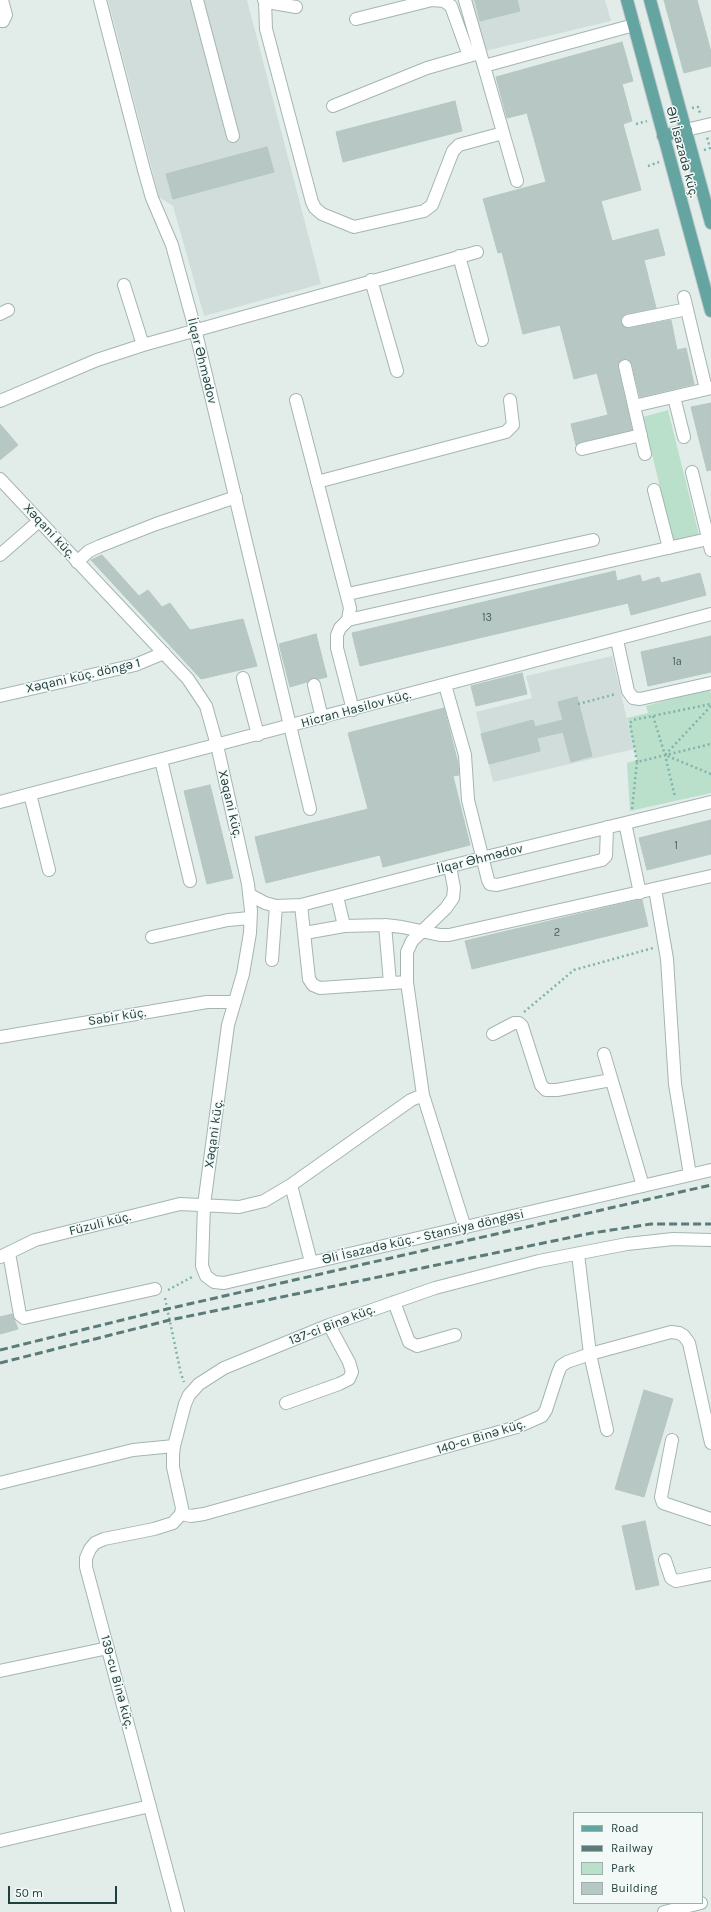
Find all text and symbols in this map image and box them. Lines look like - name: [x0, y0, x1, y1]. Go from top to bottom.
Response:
- street label: Əli İsazadə küç.: [662, 105, 702, 199]
- street label: İlqar Əhmədov: [184, 316, 220, 406]
- street label: Xəqani küç.: [20, 500, 78, 562]
- house number: 13: [482, 611, 492, 625]
- street label: Xəqani küç. döngə 1: [24, 655, 142, 697]
- house number: 1a: [672, 655, 682, 669]
- street label: Hicran Hasilov küç.: [299, 687, 413, 731]
- street label: Xəqani küç.: [215, 768, 245, 840]
- house number: 1: [674, 839, 678, 853]
- street label: İlqar Əhmədov: [435, 841, 525, 877]
- house number: 2: [554, 926, 560, 940]
- street label: Sabir küç.: [87, 1005, 147, 1029]
- street label: Xəqani küç.: [201, 1099, 227, 1169]
- street label: Əli İsazadə küç. - Stansiya döngəsi: [320, 1206, 526, 1268]
- street label: Füzuli küç.: [67, 1209, 133, 1239]
- street label: 137-ci Binə küç.: [287, 1301, 377, 1349]
- street label: 140-cı Binə küç.: [435, 1416, 527, 1458]
- street label: 139-cu Binə küç.: [97, 1634, 137, 1730]
- legend: [573, 1812, 703, 1904]
- text: Road: [611, 1821, 639, 1835]
- text: Railway: [611, 1841, 653, 1855]
- text: Park: [611, 1861, 635, 1875]
- scale bar: [10, 1878, 119, 1904]
- text: Building: [611, 1881, 657, 1895]
- text: 50 m: [15, 1886, 43, 1900]

